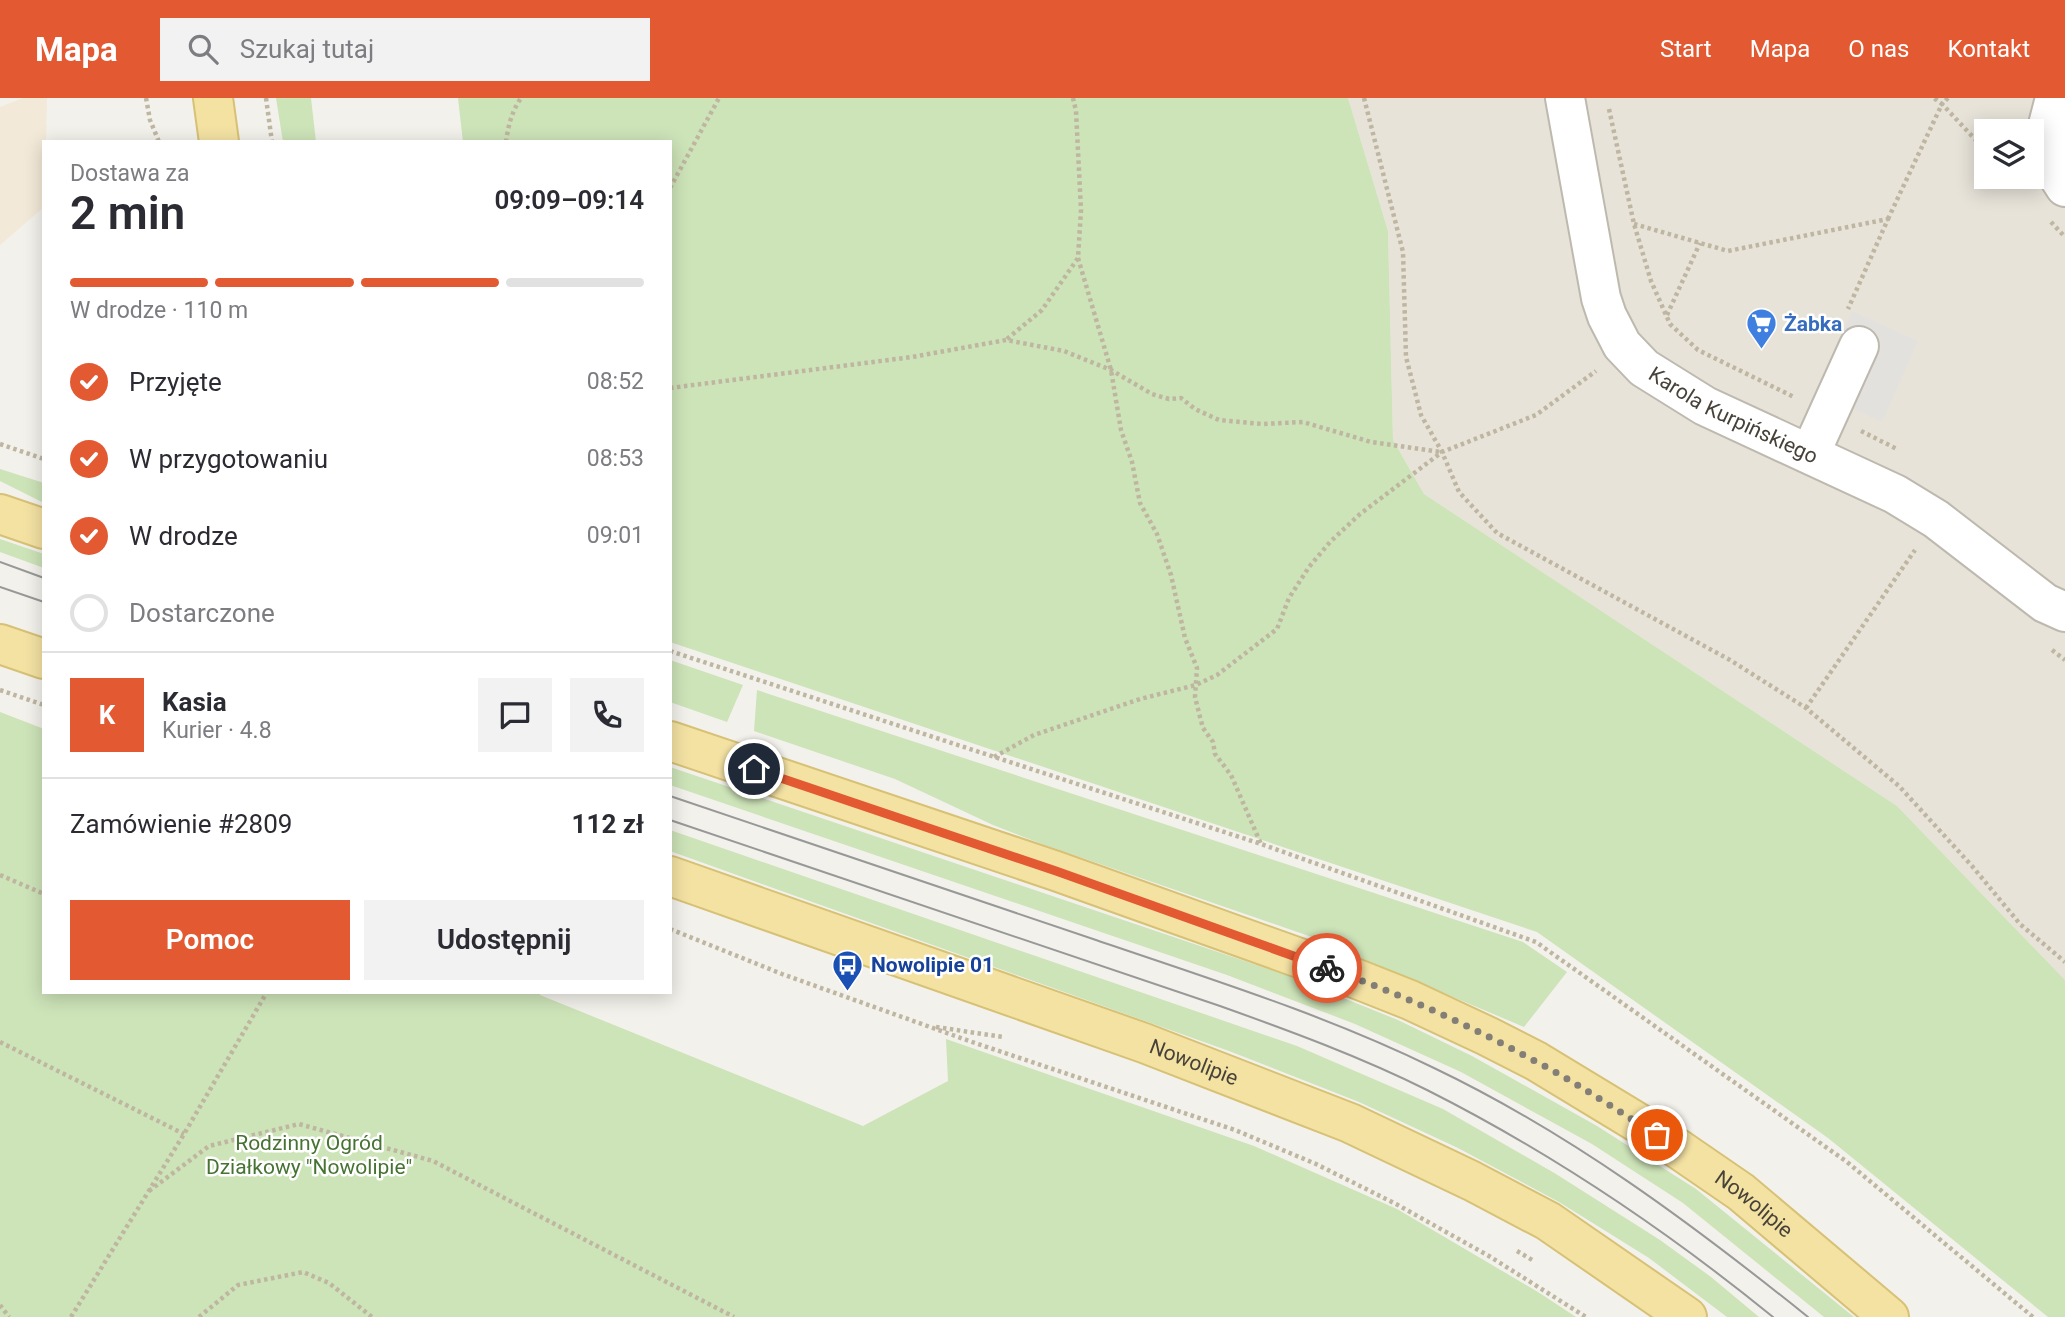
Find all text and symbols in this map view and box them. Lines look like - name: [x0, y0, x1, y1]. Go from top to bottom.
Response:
- search box: [160, 18, 650, 81]
- text: Mapa: [35, 30, 118, 69]
- icon: search: [184, 30, 222, 68]
- text: Szukaj tutaj: [240, 34, 374, 64]
- text: Start: [1660, 35, 1712, 63]
- text: Mapa: [1750, 35, 1810, 63]
- text: O nas: [1848, 35, 1909, 63]
- text: Kontakt: [1947, 35, 2030, 63]
- map controls: [1974, 119, 2044, 189]
- button: layers: [1974, 119, 2044, 189]
- text: Dostawa za: [70, 160, 190, 187]
- text: 09:09–09:14: [494, 185, 644, 215]
- text: 2 min: [70, 186, 185, 240]
- text: W drodze · 110 m: [70, 297, 248, 324]
- supermarket icon: Żabka: [1744, 307, 1778, 351]
- place label: Żabka: [1784, 312, 1842, 336]
- street label: Karola Kurpińskiego: [1644, 362, 1822, 469]
- icon: check: [70, 363, 108, 401]
- text: Przyjęte: [129, 367, 222, 397]
- text: 08:52: [587, 368, 644, 395]
- icon: check: [70, 440, 108, 478]
- text: W przygotowaniu: [129, 444, 328, 474]
- text: 08:53: [587, 445, 644, 472]
- icon: check: [70, 517, 108, 555]
- text: W drodze: [129, 521, 238, 551]
- text: 09:01: [587, 522, 644, 549]
- text: Dostarczone: [129, 598, 275, 628]
- button: chat: [478, 678, 552, 752]
- button: phone: [570, 678, 644, 752]
- text: Kasia: [162, 687, 227, 717]
- text: K: [99, 700, 115, 730]
- text: Kurier · 4.8: [162, 717, 272, 744]
- pin: [724, 739, 784, 799]
- icon: home: [735, 750, 773, 788]
- text: Zamówienie #2809: [70, 809, 292, 839]
- text: 112 zł: [572, 809, 644, 839]
- button: Pomoc: [70, 900, 350, 980]
- button: Udostępnij: [364, 900, 644, 980]
- courier: [1292, 933, 1362, 1003]
- bus stop icon: Nowolipie 01: [831, 948, 865, 992]
- icon: bike: [1308, 949, 1346, 987]
- place label: Nowolipie 01: [871, 953, 994, 977]
- street label: Nowolipie: [1146, 1034, 1242, 1090]
- pin: [1627, 1105, 1687, 1165]
- icon: bag: [1638, 1116, 1676, 1154]
- park label: Rodzinny Ogród Działkowy "Nowolipie": [206, 1131, 412, 1179]
- street label: Nowolipie: [1710, 1166, 1798, 1242]

